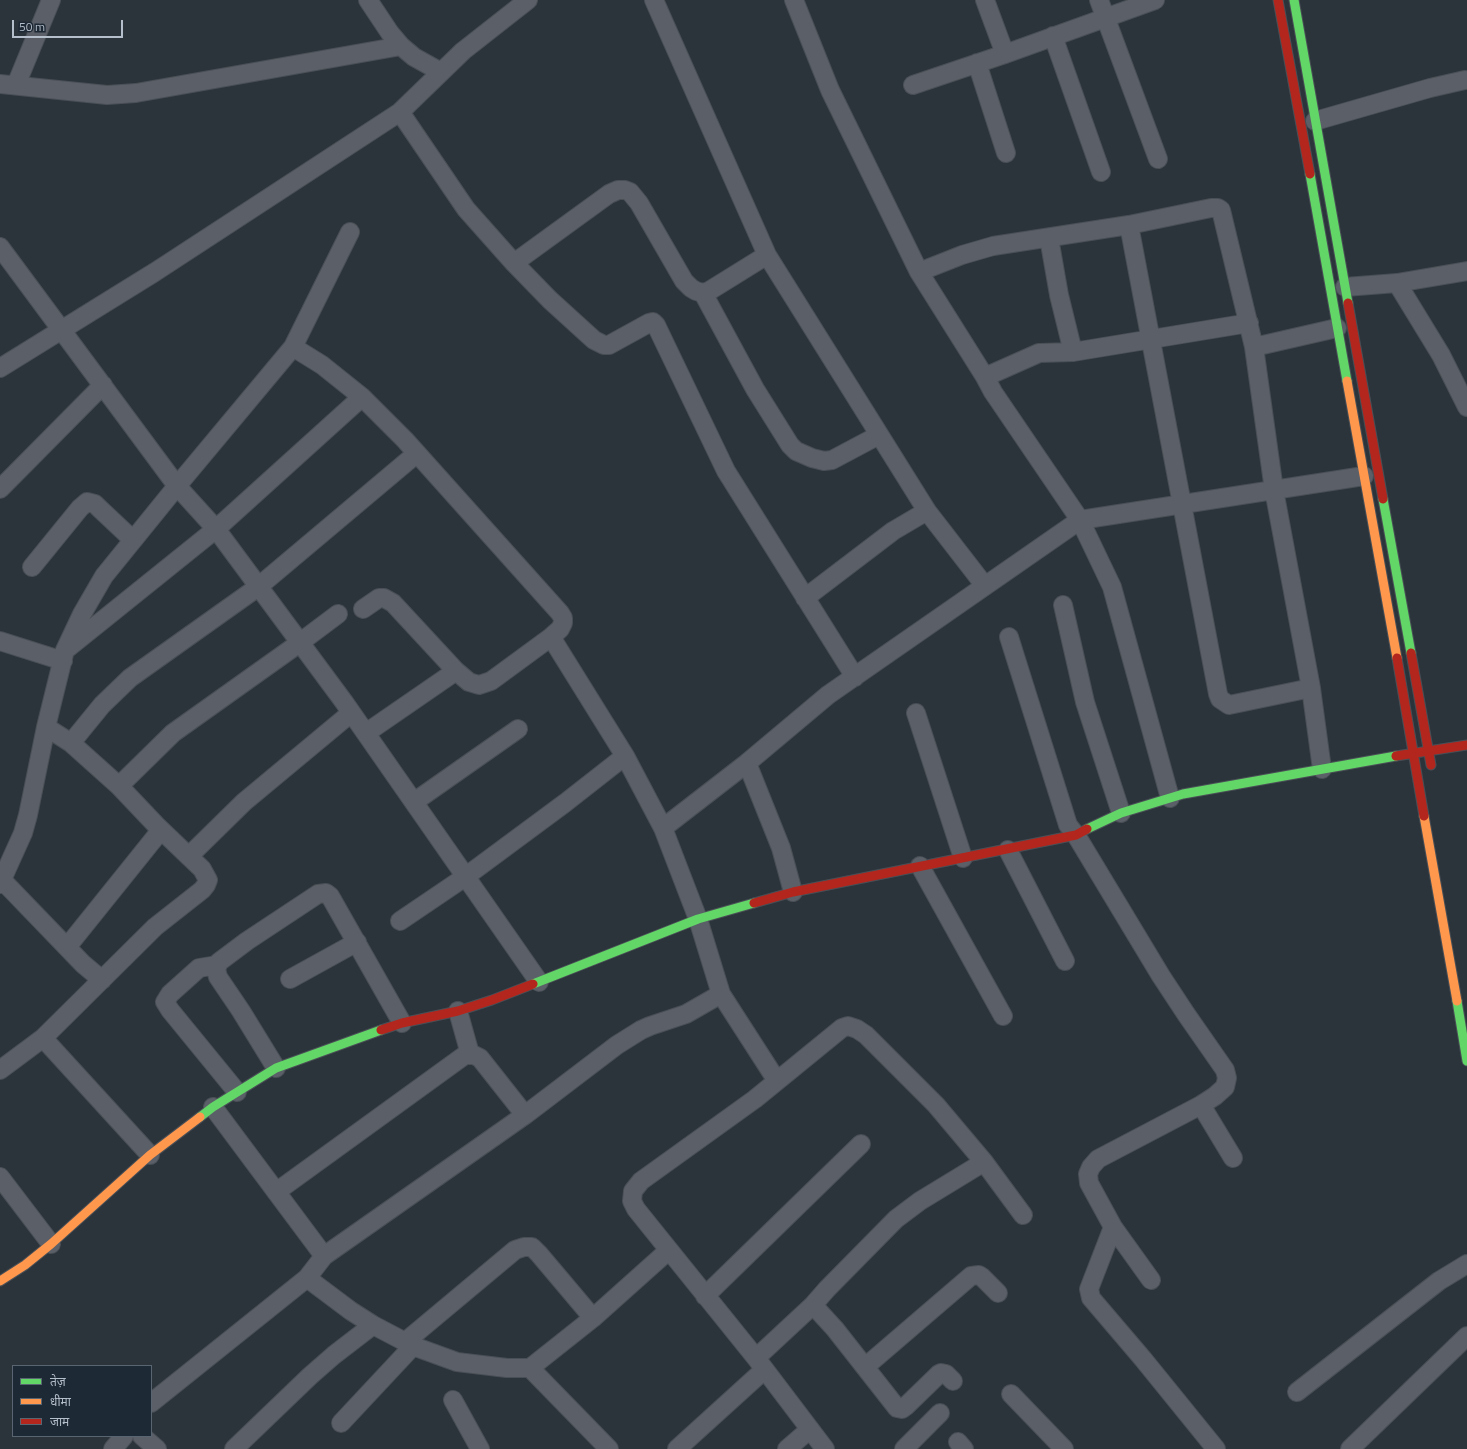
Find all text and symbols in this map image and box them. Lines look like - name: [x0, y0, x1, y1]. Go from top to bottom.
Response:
- scale bar: [14, 12, 125, 38]
- text: 50 m: [19, 17, 45, 36]
- legend: [12, 1365, 152, 1437]
- text: तेज़: [50, 1372, 66, 1391]
- text: धीमा: [50, 1392, 71, 1411]
- text: जाम: [50, 1412, 69, 1431]

